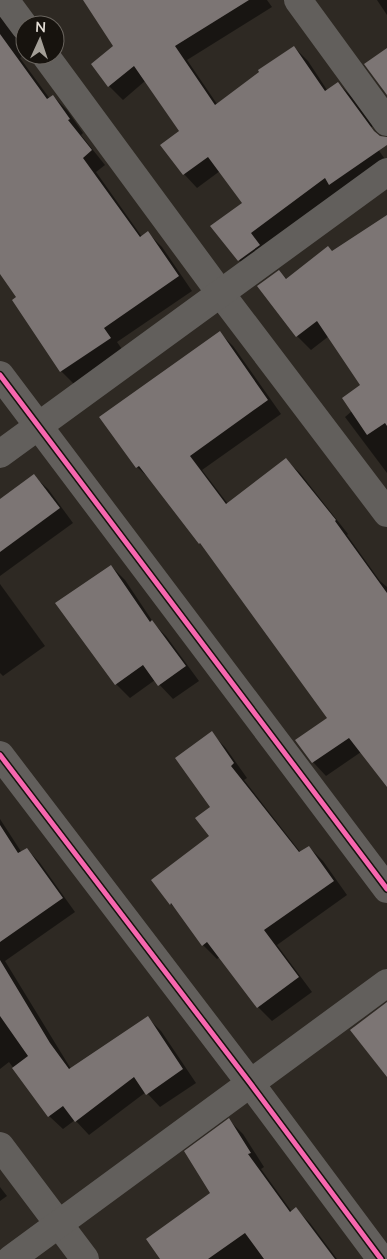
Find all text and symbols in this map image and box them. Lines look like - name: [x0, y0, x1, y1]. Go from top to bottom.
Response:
- north arrow: [15, 15, 65, 65]
- text: N: [35, 18, 47, 35]

